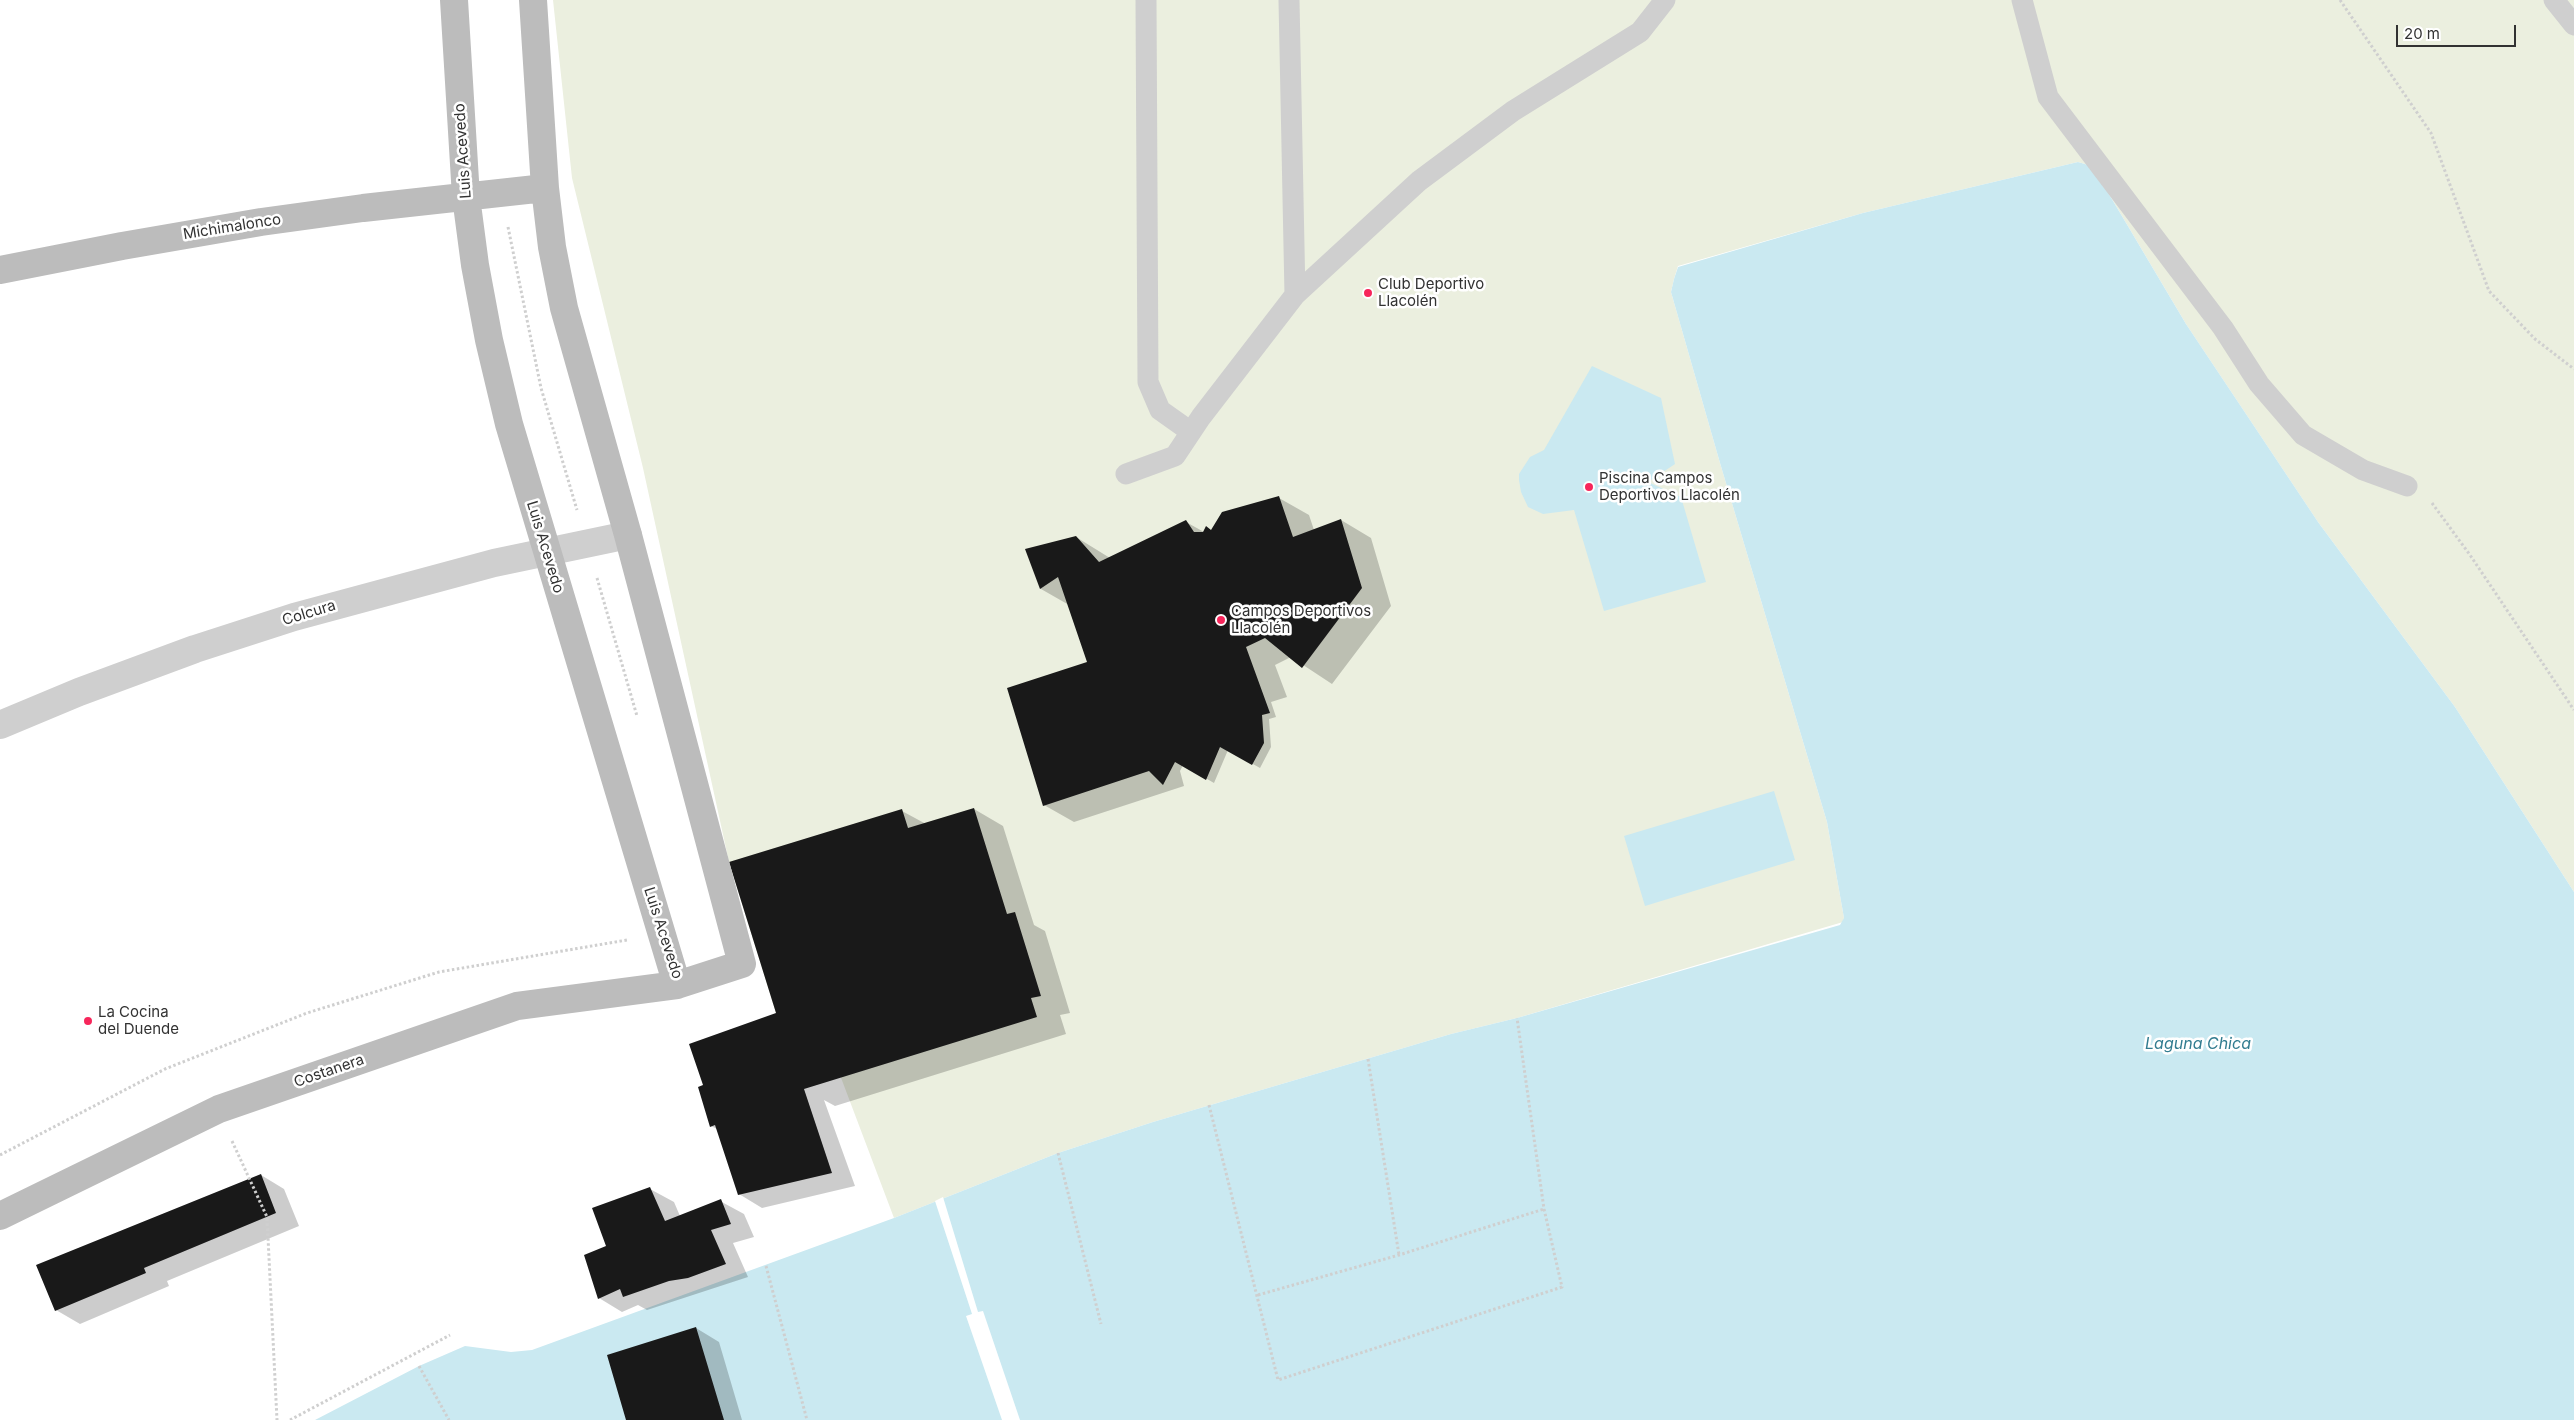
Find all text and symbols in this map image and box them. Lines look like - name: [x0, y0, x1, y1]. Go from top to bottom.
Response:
- scale bar: [2399, 15, 2519, 47]
- text: 20 m: [2404, 24, 2440, 43]
- street label: Luis Acevedo: [451, 103, 475, 199]
- street label: Michimalonco: [182, 210, 282, 244]
- place label: Club Deportivo Llacolén: [1378, 275, 1484, 310]
- marker: Club Deportivo Llacolén: [1362, 287, 1374, 299]
- place label: Piscina Campos Deportivos Llacolén: [1599, 469, 1740, 504]
- marker: Piscina Campos Deportivos Llacolén: [1583, 481, 1595, 493]
- street label: Luis Acevedo: [522, 499, 568, 595]
- street label: Colcura: [280, 596, 338, 630]
- place label: Campos Deportivos Llacolén: [1231, 602, 1371, 637]
- marker: Campos Deportivos Llacolén: [1215, 614, 1227, 626]
- street label: Luis Acevedo: [640, 885, 686, 981]
- place label: La Cocina del Duende: [98, 1003, 179, 1038]
- marker: La Cocina del Duende: [82, 1015, 94, 1027]
- water label: Laguna Chica: [2145, 1034, 2251, 1054]
- street label: Costanera: [292, 1051, 366, 1091]

